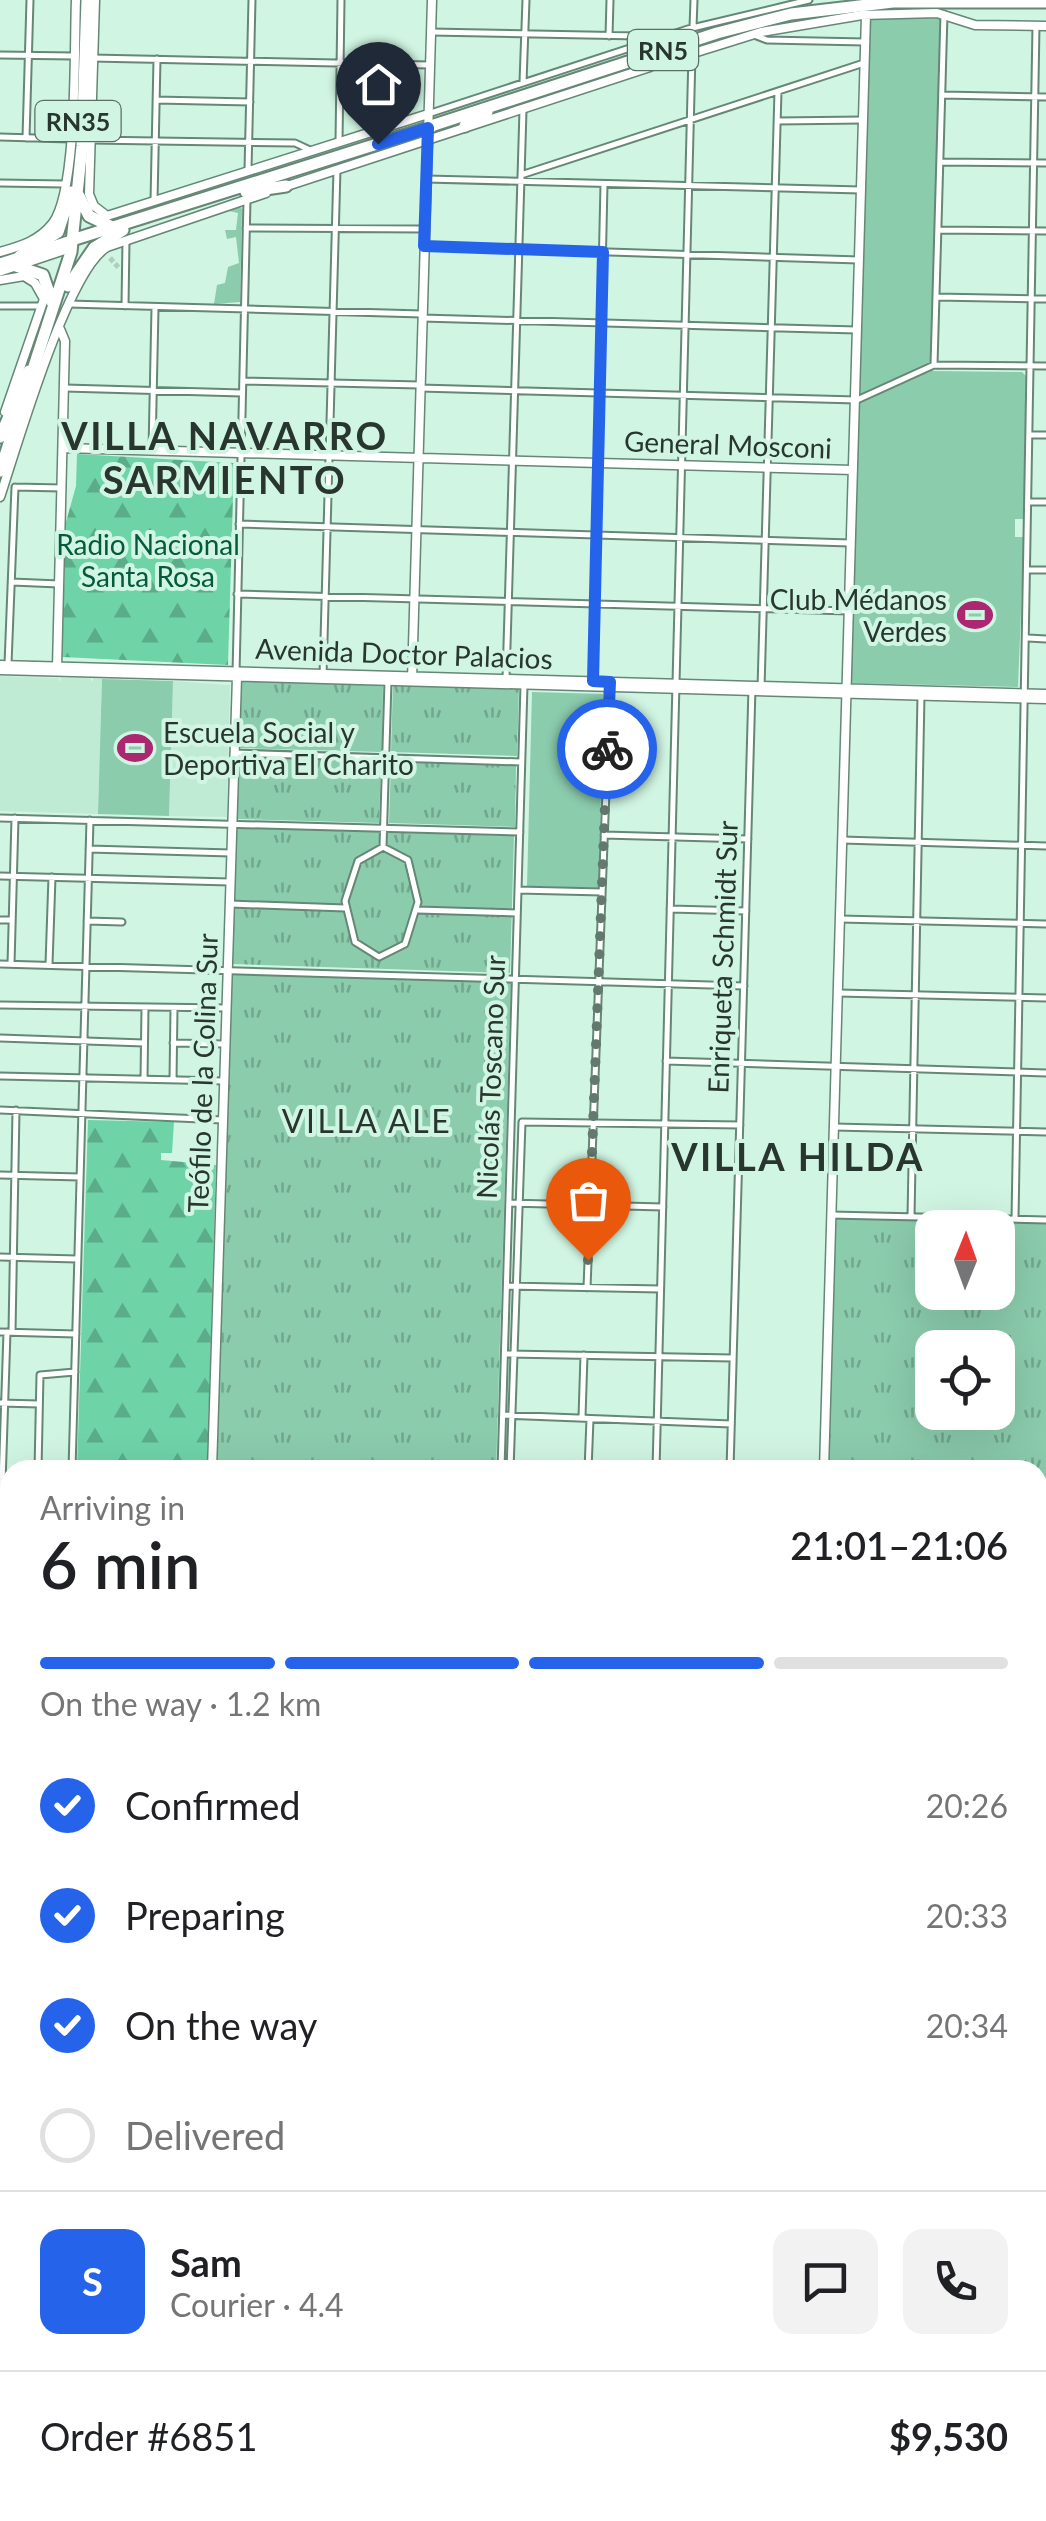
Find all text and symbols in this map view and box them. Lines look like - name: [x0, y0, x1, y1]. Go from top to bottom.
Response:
- road number: RN5: [628, 30, 698, 70]
- pin: [336, 42, 421, 145]
- icon: home: [351, 57, 406, 112]
- road number: RN35: [36, 101, 120, 141]
- district label: VILLA NAVARRO SARMIENTO: [60, 412, 389, 502]
- street label: General Mosconi: [623, 423, 833, 465]
- park label: Radio Nacional Santa Rosa: [56, 527, 240, 593]
- place label: Club Médanos Verdes: [770, 582, 947, 648]
- sports icon: Club Médanos Verdes: [956, 596, 994, 634]
- street label: Avenida Doctor Palacios: [255, 631, 553, 675]
- courier: [557, 699, 657, 799]
- place label: Escuela Social y Deportiva El Charito: [163, 715, 414, 781]
- icon: bike: [580, 722, 635, 777]
- sports icon: Escuela Social y Deportiva El Charito: [116, 729, 154, 767]
- street label: Enriqueta Schmidt Sur: [700, 820, 744, 1094]
- street label: Teófilo de la Colina Sur: [180, 933, 224, 1213]
- street label: Nicolás Toscano Sur: [469, 955, 511, 1199]
- district label: VILLA ALE: [282, 1101, 452, 1140]
- district label: VILLA HILDA: [670, 1133, 925, 1179]
- pin: [546, 1158, 631, 1261]
- icon: bag: [561, 1173, 616, 1228]
- north arrow: [915, 1210, 1015, 1310]
- map controls: [915, 1210, 1015, 1430]
- button: locate: [915, 1330, 1015, 1430]
- text: Arriving in: [40, 1488, 185, 1527]
- text: 21:01–21:06: [790, 1522, 1008, 1568]
- text: 6 min: [40, 1525, 200, 1603]
- text: On the way · 1.2 km: [40, 1684, 321, 1723]
- icon: check: [40, 1778, 95, 1833]
- text: Confirmed: [125, 1782, 301, 1828]
- text: 20:26: [926, 1786, 1008, 1825]
- icon: check: [40, 1888, 95, 1943]
- text: Preparing: [125, 1892, 285, 1938]
- text: 20:33: [926, 1896, 1008, 1935]
- icon: check: [40, 1998, 95, 2053]
- text: On the way: [125, 2002, 317, 2048]
- text: 20:34: [926, 2006, 1008, 2045]
- text: Delivered: [125, 2112, 285, 2158]
- button: chat: [773, 2229, 878, 2334]
- button: phone: [903, 2229, 1008, 2334]
- text: Sam: [170, 2239, 242, 2285]
- text: S: [82, 2258, 103, 2304]
- text: Courier · 4.4: [170, 2285, 344, 2324]
- text: Order #6851: [40, 2413, 257, 2459]
- text: $9,530: [889, 2413, 1008, 2459]

